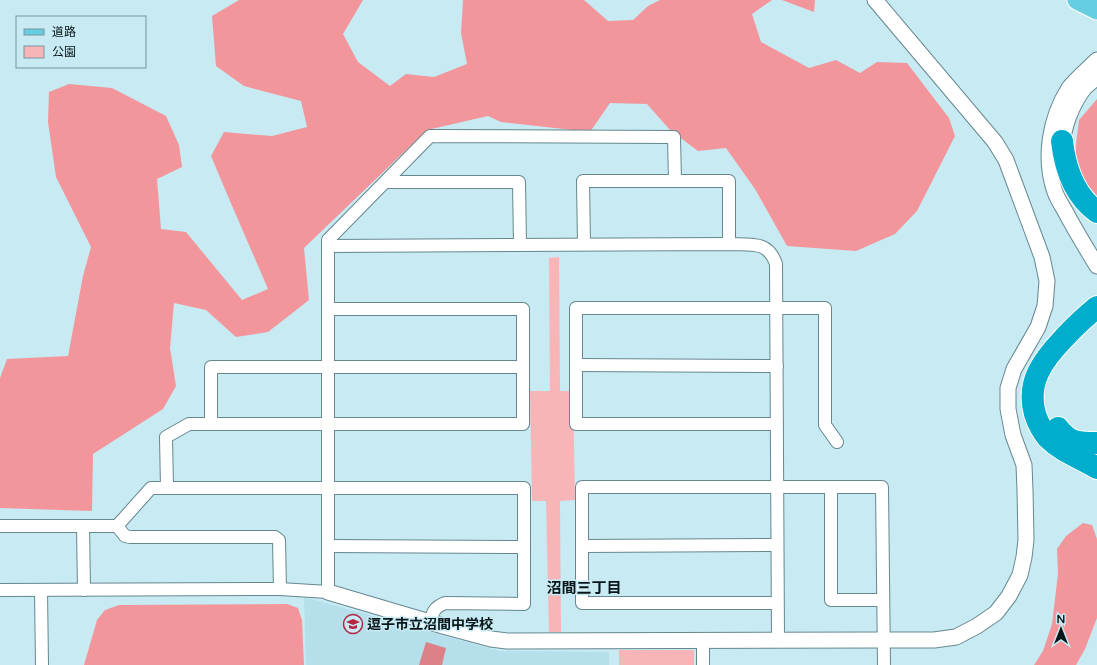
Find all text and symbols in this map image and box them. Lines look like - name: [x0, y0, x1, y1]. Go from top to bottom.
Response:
- legend: [16, 16, 146, 68]
- text: 道路: [52, 25, 76, 39]
- text: 公園: [52, 45, 76, 59]
- district label: 沼間三丁目: [546, 579, 622, 597]
- north arrow: [1041, 609, 1081, 649]
- school or university icon: 逗子市立沼間中学校: [342, 613, 364, 635]
- text: N: [1057, 613, 1065, 626]
- place label: 逗子市立沼間中学校: [367, 616, 493, 633]

